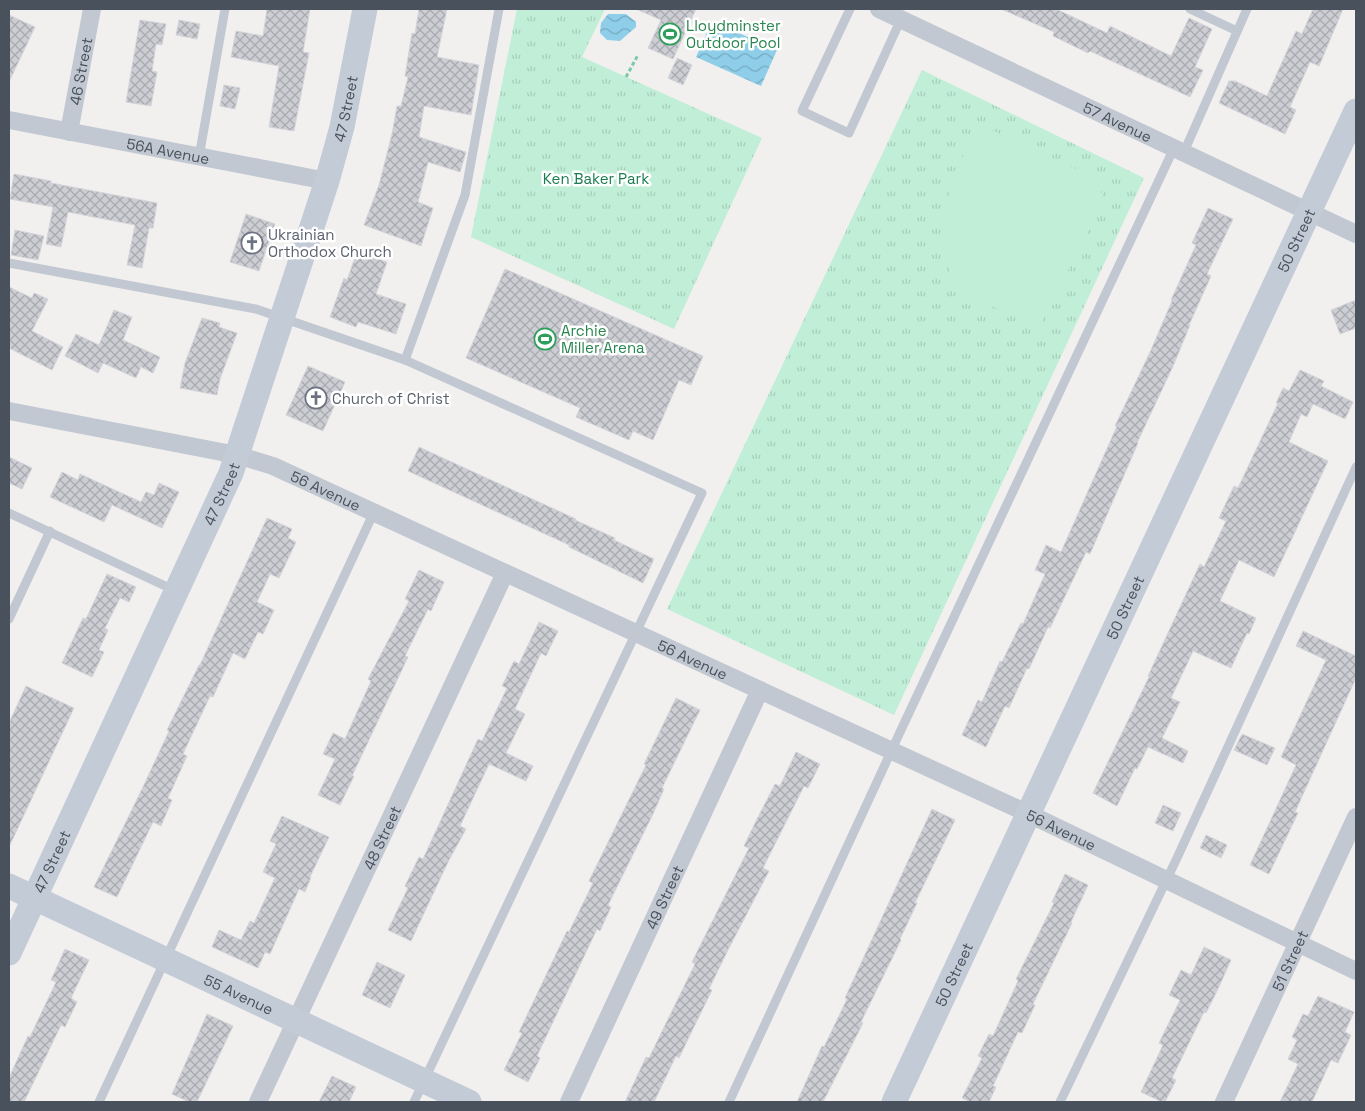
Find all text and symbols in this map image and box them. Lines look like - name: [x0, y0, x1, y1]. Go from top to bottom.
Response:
- place label: Lloydminster Outdoor Pool: [686, 16, 781, 52]
- sports icon: Lloydminster Outdoor Pool: [658, 22, 682, 46]
- street label: 46 Street: [65, 36, 96, 106]
- street label: 47 Street: [329, 74, 361, 144]
- street label: 57 Avenue: [1080, 97, 1155, 146]
- street label: 56A Avenue: [125, 133, 211, 168]
- park label: Ken Baker Park: [543, 169, 649, 188]
- street label: 50 Street: [1273, 205, 1319, 275]
- place label: Ukrainian Orthodox Church: [268, 225, 392, 261]
- church icon: Ukrainian Orthodox Church: [240, 231, 264, 255]
- place label: Archie Miller Arena: [561, 321, 645, 357]
- sports icon: Archie Miller Arena: [533, 327, 557, 351]
- church icon: Church of Christ: [304, 386, 328, 410]
- place label: Church of Christ: [332, 389, 450, 408]
- street label: 47 Street: [199, 460, 243, 528]
- street label: 56 Avenue: [288, 466, 364, 515]
- street label: 50 Street: [1102, 572, 1148, 642]
- street label: 56 Avenue: [655, 635, 731, 684]
- street label: 48 Street: [358, 802, 405, 872]
- street label: 56 Avenue: [1024, 805, 1099, 854]
- street label: 47 Street: [29, 827, 74, 896]
- street label: 49 Street: [641, 862, 687, 932]
- street label: 51 Street: [1267, 927, 1312, 994]
- street label: 50 Street: [931, 939, 977, 1009]
- street label: 55 Avenue: [201, 969, 277, 1018]

